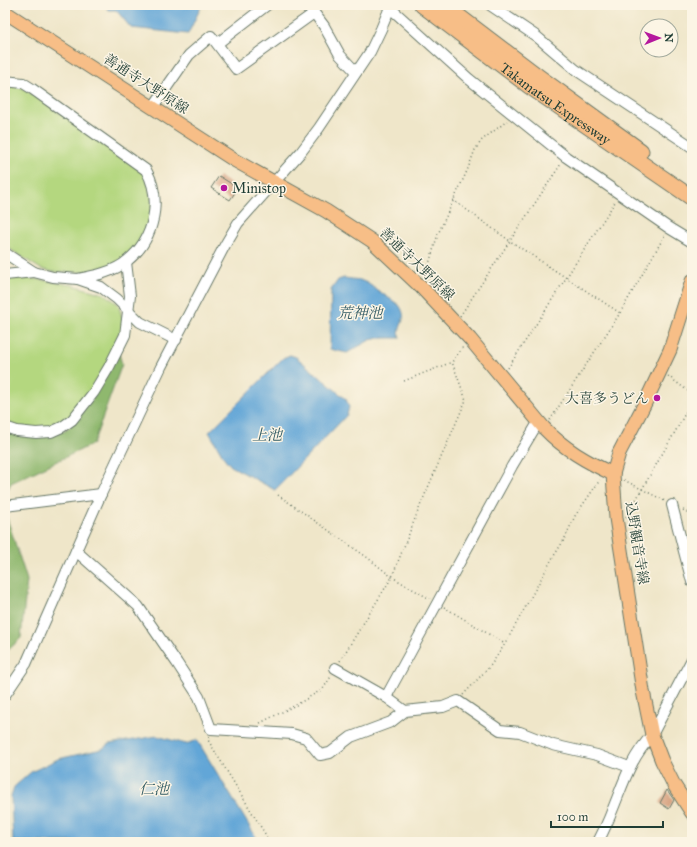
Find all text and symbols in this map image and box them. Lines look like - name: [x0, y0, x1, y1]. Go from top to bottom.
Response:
- north arrow: [639, 18, 679, 58]
- text: N: [662, 33, 675, 43]
- street label: 善通寺大野原線: [100, 50, 192, 118]
- street label: Takamatsu Expressway: [497, 59, 614, 148]
- place label: Ministop: [232, 180, 286, 197]
- marker: Ministop: [219, 183, 229, 193]
- street label: 善通寺大野原線: [376, 224, 458, 304]
- water label: 荒神池: [337, 304, 384, 322]
- place label: 大喜多うどん: [565, 390, 649, 407]
- marker: 大喜多うどん: [652, 393, 662, 403]
- water label: 上池: [252, 426, 284, 444]
- street label: 込野観音寺線: [622, 500, 652, 586]
- water label: 仁池: [139, 780, 171, 798]
- scale bar: [551, 803, 663, 829]
- text: 100 m: [557, 810, 588, 824]

